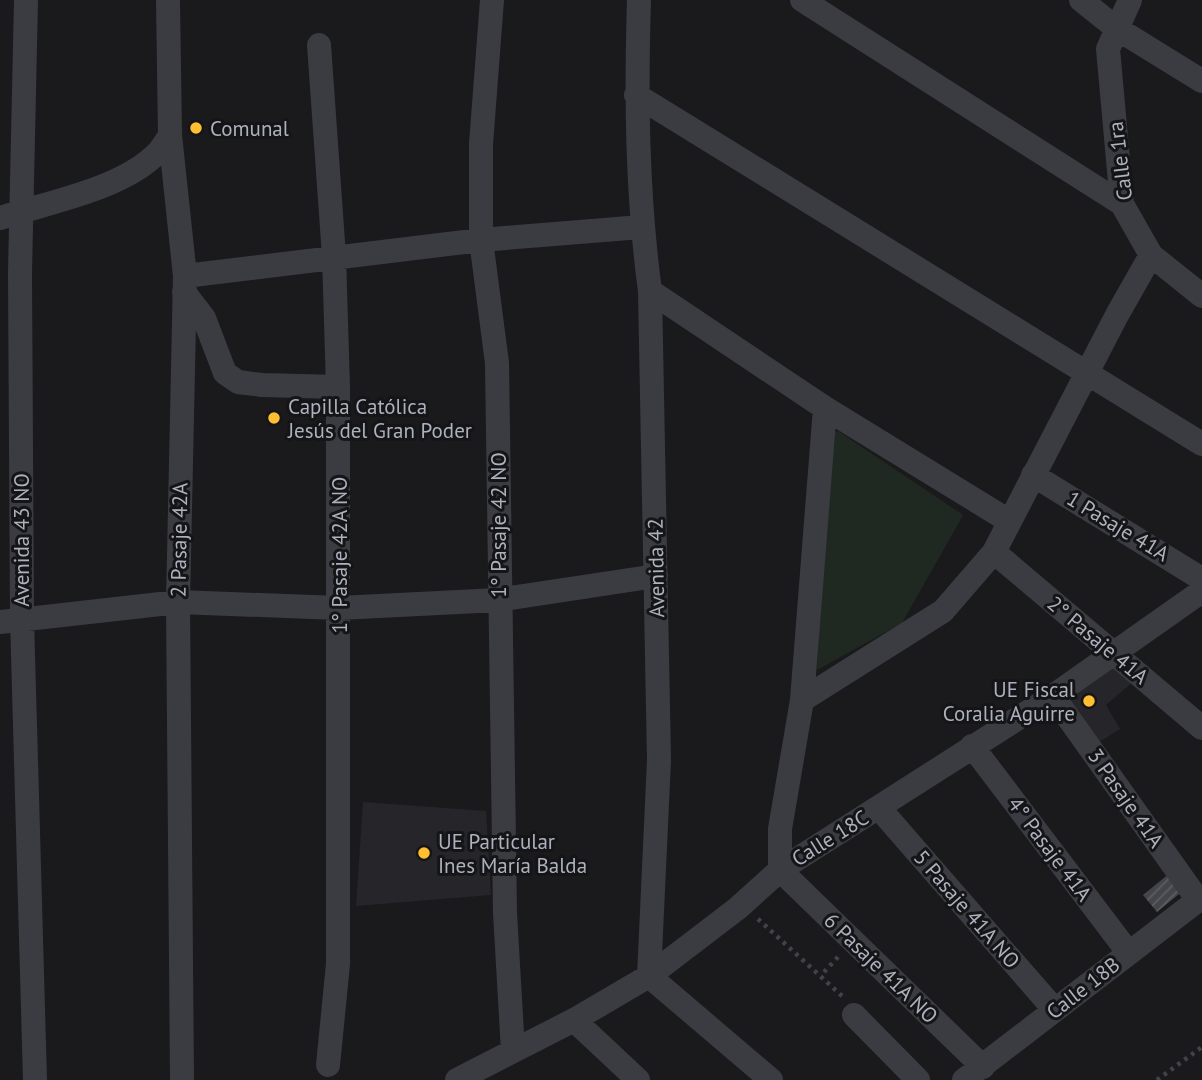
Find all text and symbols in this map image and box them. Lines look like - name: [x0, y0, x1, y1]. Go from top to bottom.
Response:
- place label: Comunal: [210, 115, 289, 142]
- marker: Comunal: [188, 120, 204, 136]
- street label: Calle 1ra: [1102, 120, 1138, 202]
- place label: Capilla Católica Jesús del Gran Poder: [287, 393, 472, 444]
- marker: Capilla Católica Jesús del Gran Poder: [266, 410, 282, 426]
- street label: 1° Pasaje 42 NO: [485, 452, 512, 598]
- street label: Avenida 43 NO: [8, 473, 35, 607]
- street label: 1° Pasaje 42A NO: [326, 477, 353, 633]
- street label: 2 Pasaje 42A: [165, 482, 194, 598]
- street label: 1 Pasaje 41A: [1062, 485, 1175, 567]
- street label: Avenida 42: [642, 518, 670, 618]
- street label: 2° Pasaje 41A: [1042, 590, 1155, 691]
- place label: UE Fiscal Coralia Aguirre: [943, 676, 1075, 727]
- marker: UE Fiscal Coralia Aguirre: [1081, 693, 1097, 709]
- street label: 3 Pasaje 41A: [1082, 743, 1170, 853]
- street label: 4° Pasaje 41A: [1002, 791, 1098, 907]
- street label: Calle 18C: [787, 804, 873, 872]
- place label: UE Particular Ines María Balda: [438, 828, 587, 879]
- street label: 5 Pasaje 41A NO: [908, 844, 1026, 974]
- marker: UE Particular Ines María Balda: [416, 845, 432, 861]
- street label: 6 Pasaje 41A NO: [818, 907, 944, 1029]
- street label: Calle 18B: [1041, 951, 1125, 1025]

